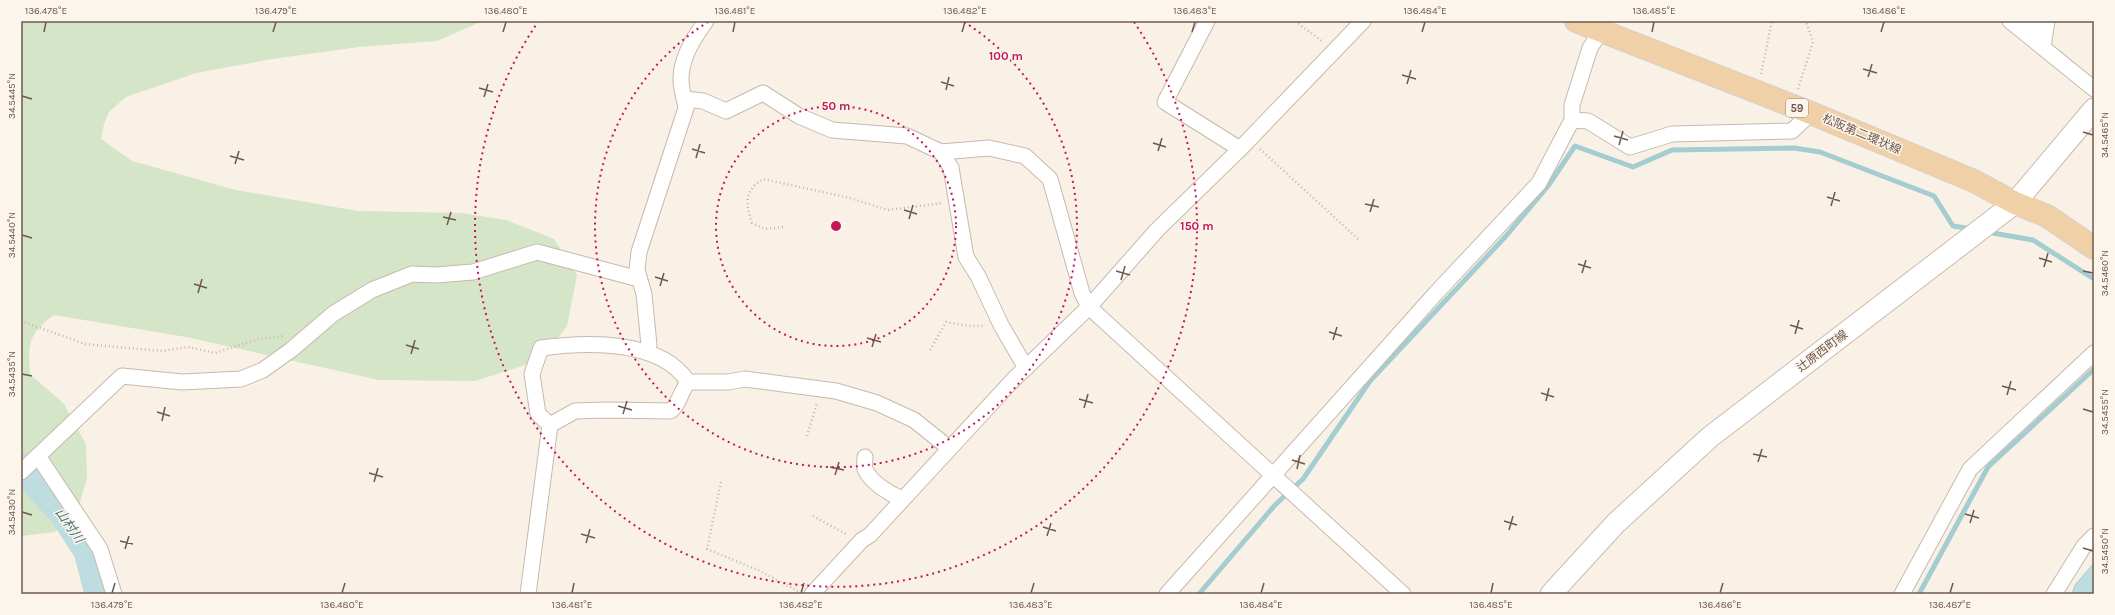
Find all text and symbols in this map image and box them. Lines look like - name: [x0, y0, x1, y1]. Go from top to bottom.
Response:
- text: 136.478°E: [25, 5, 67, 17]
- text: 136.479°E: [255, 5, 297, 17]
- text: 136.480°E: [484, 5, 528, 17]
- text: 136.481°E: [715, 5, 755, 17]
- text: 136.482°E: [943, 5, 987, 17]
- text: 136.483°E: [1173, 5, 1217, 17]
- text: 136.484°E: [1403, 5, 1447, 17]
- text: 136.485°E: [1632, 5, 1676, 17]
- text: 136.486°E: [1862, 5, 1906, 17]
- text: 100 m: [989, 49, 1023, 63]
- text: 34.5445°N: [6, 73, 18, 119]
- text: 50 m: [822, 99, 851, 113]
- road number: 59: [1786, 99, 1808, 117]
- street label: 松阪第二環状線: [1821, 111, 1903, 157]
- text: 34.5465°N: [2099, 112, 2111, 158]
- text: 34.5440°N: [6, 212, 18, 258]
- centre of rings: [829, 219, 843, 233]
- text: 150 m: [1180, 219, 1214, 233]
- text: 34.5460°N: [2099, 250, 2111, 296]
- street label: 辻原西町線: [1794, 327, 1850, 375]
- text: 34.5435°N: [6, 351, 18, 397]
- text: 34.5455°N: [2099, 389, 2111, 435]
- text: 34.5430°N: [6, 489, 18, 535]
- water label: 山村川: [52, 505, 88, 547]
- text: 34.5450°N: [2099, 528, 2111, 574]
- text: 136.479°E: [91, 599, 133, 611]
- text: 136.480°E: [320, 599, 364, 611]
- text: 136.481°E: [552, 599, 592, 611]
- text: 136.482°E: [779, 599, 823, 611]
- text: 136.483°E: [1009, 599, 1053, 611]
- text: 136.484°E: [1239, 599, 1283, 611]
- text: 136.485°E: [1469, 599, 1513, 611]
- text: 136.486°E: [1698, 599, 1742, 611]
- text: 136.487°E: [1929, 599, 1971, 611]

